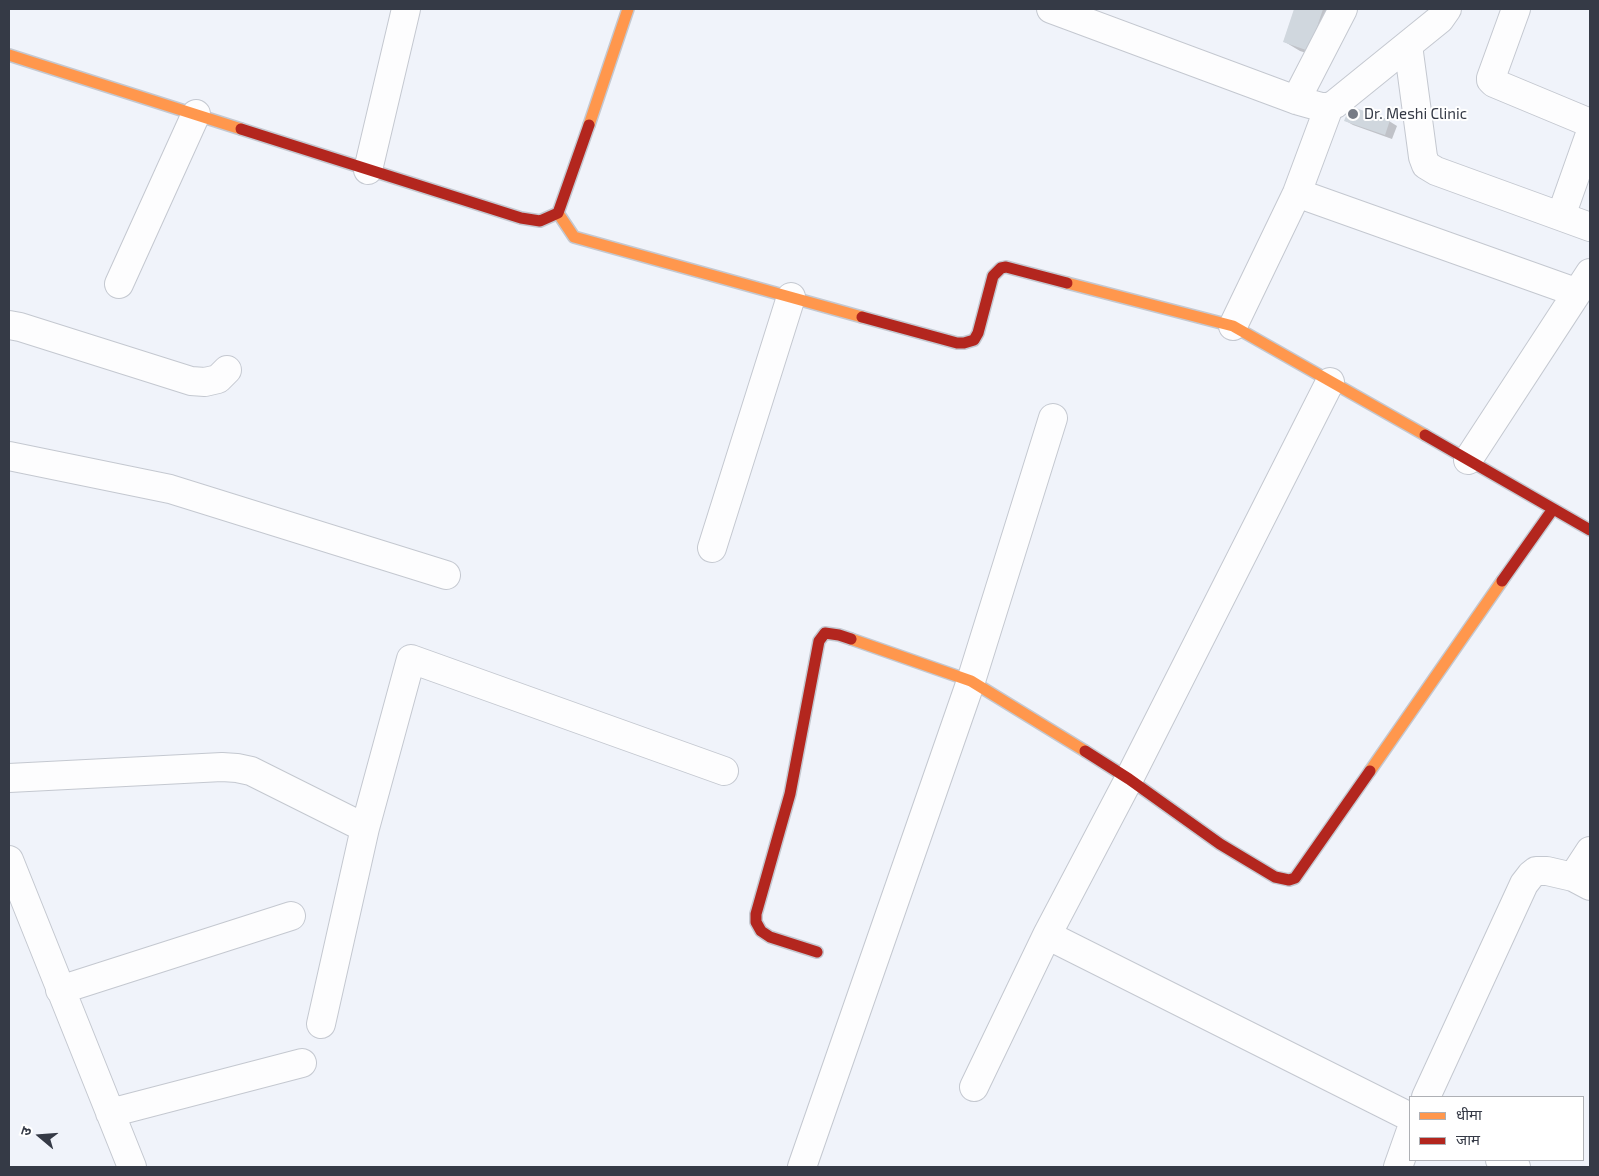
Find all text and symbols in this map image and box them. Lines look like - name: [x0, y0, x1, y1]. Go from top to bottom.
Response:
- place label: Dr. Meshi Clinic: [1364, 105, 1467, 123]
- marker: Dr. Meshi Clinic: [1346, 107, 1360, 121]
- legend: [1409, 1096, 1584, 1161]
- text: धीमा: [1456, 1105, 1482, 1123]
- north arrow: [15, 1111, 65, 1161]
- text: उ: [16, 1125, 35, 1138]
- text: जाम: [1456, 1130, 1480, 1148]

